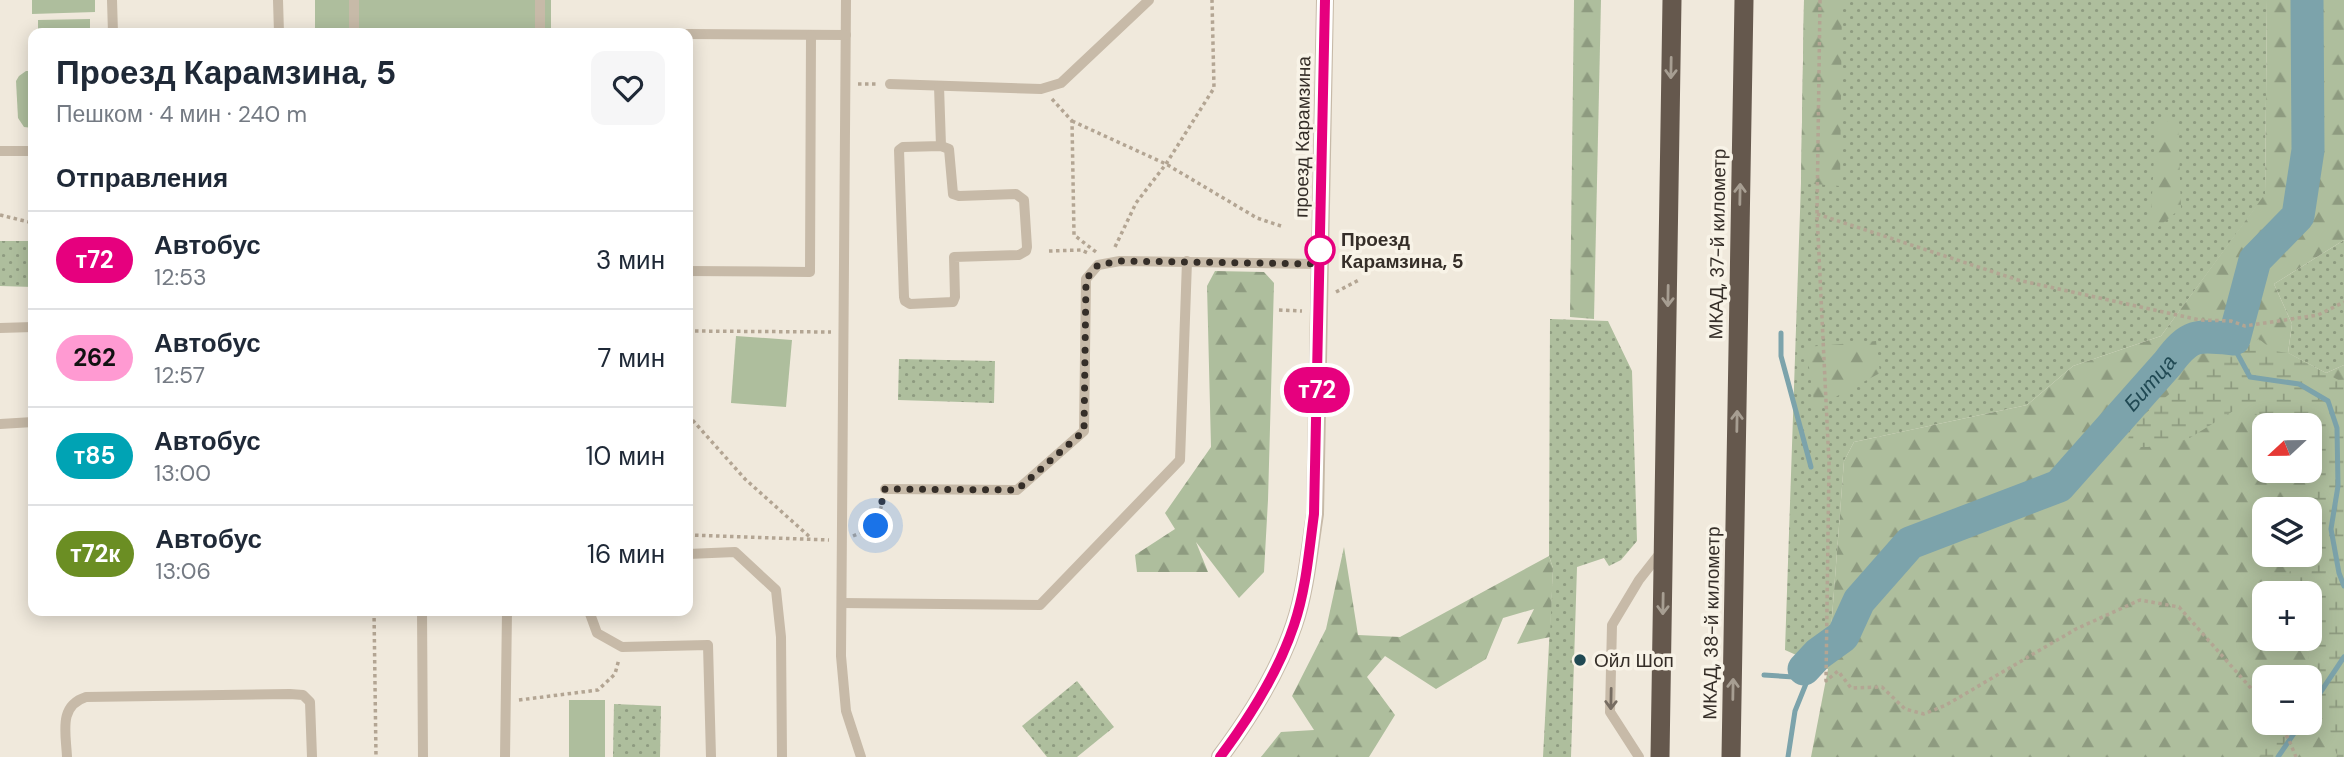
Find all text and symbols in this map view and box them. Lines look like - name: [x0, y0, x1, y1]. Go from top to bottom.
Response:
- text: Проезд Карамзина, 5: [56, 51, 396, 94]
- button: heart: [591, 51, 665, 125]
- street label: проезд Карамзина: [1289, 55, 1316, 218]
- one-way arrow: [1664, 56, 1678, 79]
- text: Пешком · 4 мин · 240 m: [56, 99, 307, 129]
- street label: МКАД, 37-й километр: [1703, 148, 1732, 340]
- text: Отправления: [56, 161, 228, 195]
- one-way arrow: [1734, 182, 1747, 205]
- place label: Проезд Карамзина, 5: [1341, 227, 1464, 274]
- text: Автобус: [154, 228, 261, 262]
- marker: Проезд Карамзина, 5: [1305, 235, 1335, 265]
- text: 3 мин: [596, 243, 665, 277]
- text: т72: [75, 244, 114, 275]
- text: 12:53: [154, 262, 207, 292]
- one-way arrow: [1661, 284, 1674, 307]
- text: Автобус: [154, 326, 261, 360]
- text: 7 мин: [597, 341, 665, 375]
- text: 262: [73, 342, 116, 373]
- water label: Битца: [2118, 349, 2183, 417]
- text: 12:57: [154, 360, 205, 390]
- line badge: т72: [1277, 367, 1357, 413]
- text: т72: [1298, 374, 1336, 405]
- one-way arrow: [1730, 410, 1744, 433]
- north arrow: [2252, 413, 2322, 483]
- map controls: [2252, 413, 2322, 735]
- text: Автобус: [154, 424, 261, 458]
- text: 10 мин: [585, 439, 665, 473]
- text: т85: [74, 440, 115, 471]
- text: 13:00: [154, 458, 211, 488]
- button: layers: [2252, 497, 2322, 567]
- your location: [858, 508, 893, 543]
- text: Автобус: [155, 522, 262, 556]
- street label: МКАД, 38-й километр: [1697, 526, 1726, 720]
- text: 16 мин: [587, 537, 665, 571]
- text: т72к: [70, 538, 120, 569]
- text: 13:06: [155, 556, 211, 586]
- button: +: [2252, 581, 2322, 651]
- one-way arrow: [1656, 592, 1670, 615]
- place label: Ойл Шоп: [1594, 648, 1674, 673]
- marker: Ойл Шоп: [1572, 652, 1588, 668]
- button: −: [2252, 665, 2322, 735]
- one-way arrow: [1726, 678, 1739, 701]
- one-way arrow: [1604, 688, 1617, 711]

